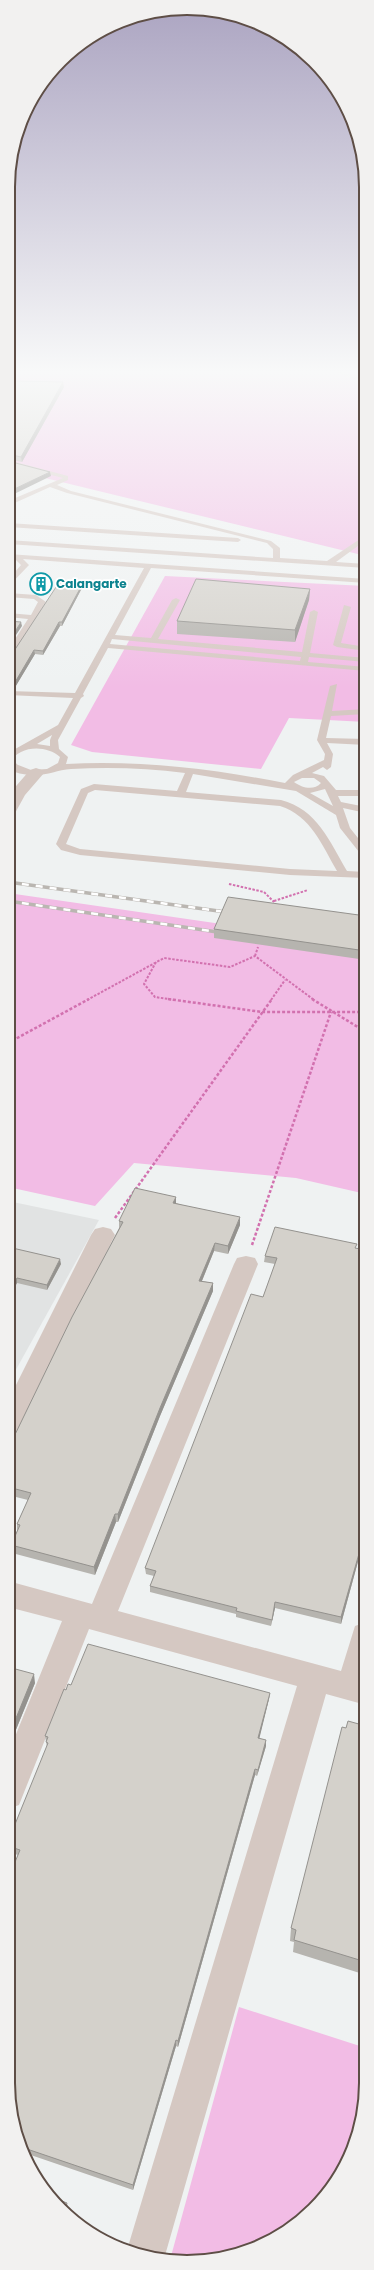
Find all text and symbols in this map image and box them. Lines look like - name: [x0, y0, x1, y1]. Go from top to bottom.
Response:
- building icon: Calangarte: [28, 571, 54, 597]
- place label: Calangarte: [56, 575, 127, 592]

